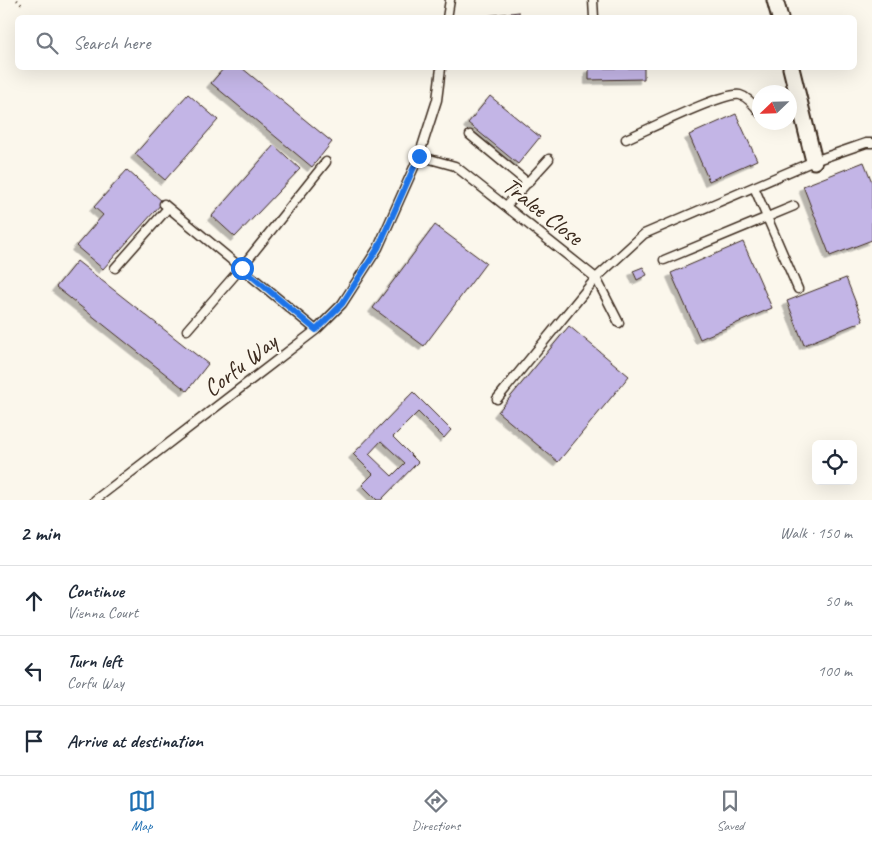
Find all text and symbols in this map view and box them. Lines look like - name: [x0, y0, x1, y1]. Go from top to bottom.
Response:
- search box: [15, 15, 857, 70]
- icon: search: [33, 29, 61, 57]
- text: Search here: [73, 31, 150, 55]
- north arrow: [752, 85, 797, 130]
- route end: [408, 145, 431, 168]
- street label: Tralee Close: [497, 170, 591, 253]
- route start: [231, 257, 254, 280]
- street label: Corfu Way: [197, 326, 284, 403]
- map controls: [812, 440, 857, 485]
- button: locate: [812, 440, 857, 485]
- text: 2 min: [20, 520, 60, 546]
- text: Walk · 150 m: [780, 523, 852, 543]
- text: Continue: [67, 579, 124, 603]
- icon: ahead: [20, 587, 48, 615]
- text: 50 m: [825, 591, 852, 611]
- text: Vienna Court: [67, 603, 138, 623]
- text: Turn left: [67, 649, 122, 673]
- icon: left: [20, 657, 48, 685]
- text: 100 m: [818, 661, 852, 681]
- text: Corfu Way: [67, 673, 124, 693]
- icon: arrive: [20, 727, 48, 755]
- text: Arrive at destination: [67, 729, 203, 753]
- tab: Map: [128, 787, 156, 834]
- tab: Directions: [412, 787, 460, 834]
- tab: Saved: [716, 787, 744, 834]

